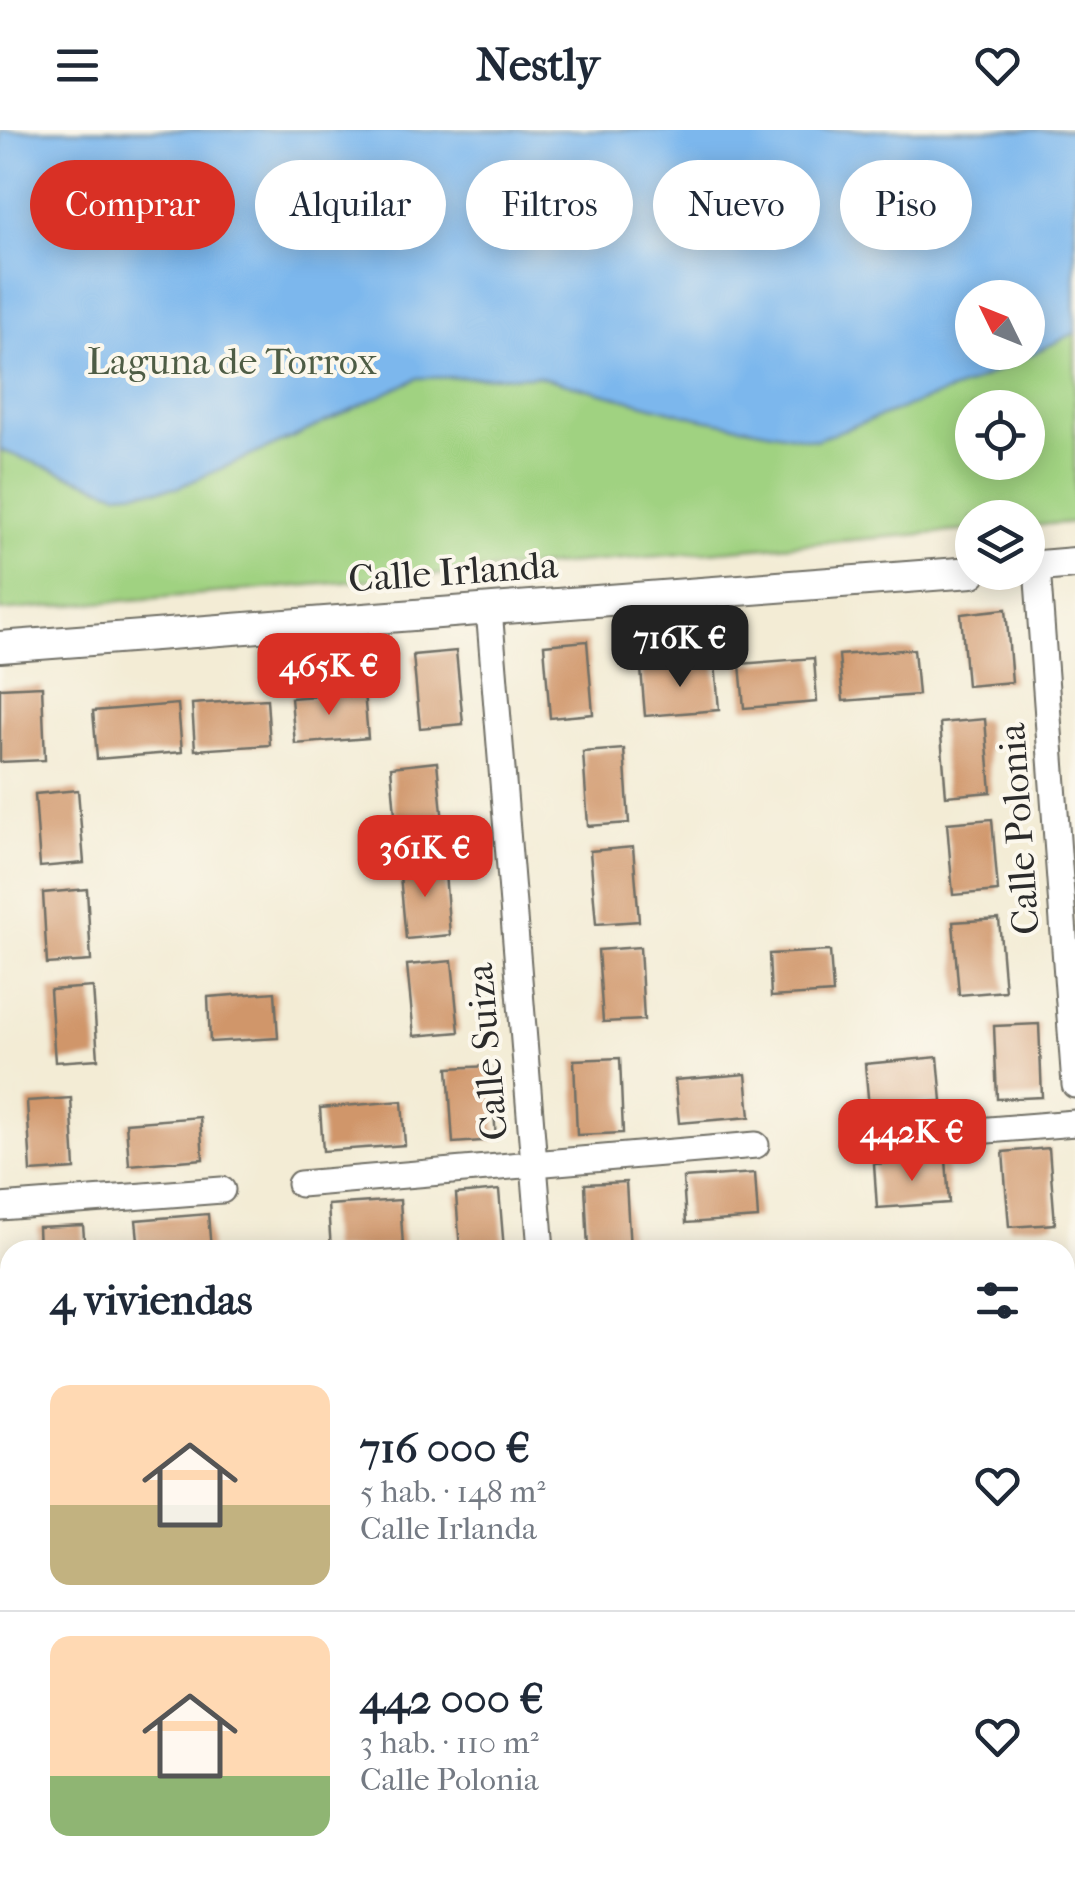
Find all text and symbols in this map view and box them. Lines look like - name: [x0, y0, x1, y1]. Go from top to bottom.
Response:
- icon: menu: [50, 38, 105, 93]
- icon: heart: [970, 38, 1025, 93]
- text: Nestly: [476, 39, 599, 92]
- chip: Comprar: [30, 160, 235, 250]
- chip: Alquilar: [255, 160, 446, 250]
- chip: Filtros: [466, 160, 633, 250]
- chip: Nuevo: [653, 160, 820, 250]
- chip: Piso: [840, 160, 972, 250]
- north arrow: [955, 280, 1045, 370]
- map controls: [955, 280, 1045, 590]
- park label: Laguna de Torrox: [87, 339, 377, 384]
- button: locate: [955, 390, 1045, 480]
- button: layers: [955, 500, 1045, 590]
- street label: Calle Irlanda: [347, 542, 560, 602]
- pin: 716K €: [599, 605, 761, 690]
- text: 716K €: [633, 619, 727, 656]
- pin: 465K €: [248, 633, 410, 718]
- text: 465K €: [279, 647, 379, 684]
- street label: Calle Polonia: [989, 721, 1049, 936]
- pin: 361K €: [344, 815, 506, 900]
- text: 361K €: [380, 829, 470, 866]
- street label: Calle Suiza: [457, 961, 517, 1142]
- pin: 442K €: [831, 1099, 993, 1184]
- text: 442K €: [860, 1113, 964, 1150]
- icon: filters: [970, 1273, 1025, 1328]
- text: 4 viviendas: [50, 1276, 253, 1325]
- text: 716 000 €: [360, 1424, 530, 1473]
- icon: home: [130, 1425, 250, 1545]
- icon: heart: [970, 1458, 1025, 1513]
- text: 5 hab. · 148 m²: [360, 1473, 545, 1510]
- text: Calle Irlanda: [360, 1510, 537, 1547]
- text: 442 000 €: [360, 1675, 544, 1724]
- icon: home: [130, 1676, 250, 1796]
- icon: heart: [970, 1709, 1025, 1764]
- text: 3 hab. · 110 m²: [360, 1724, 539, 1761]
- text: Calle Polonia: [360, 1761, 539, 1798]

